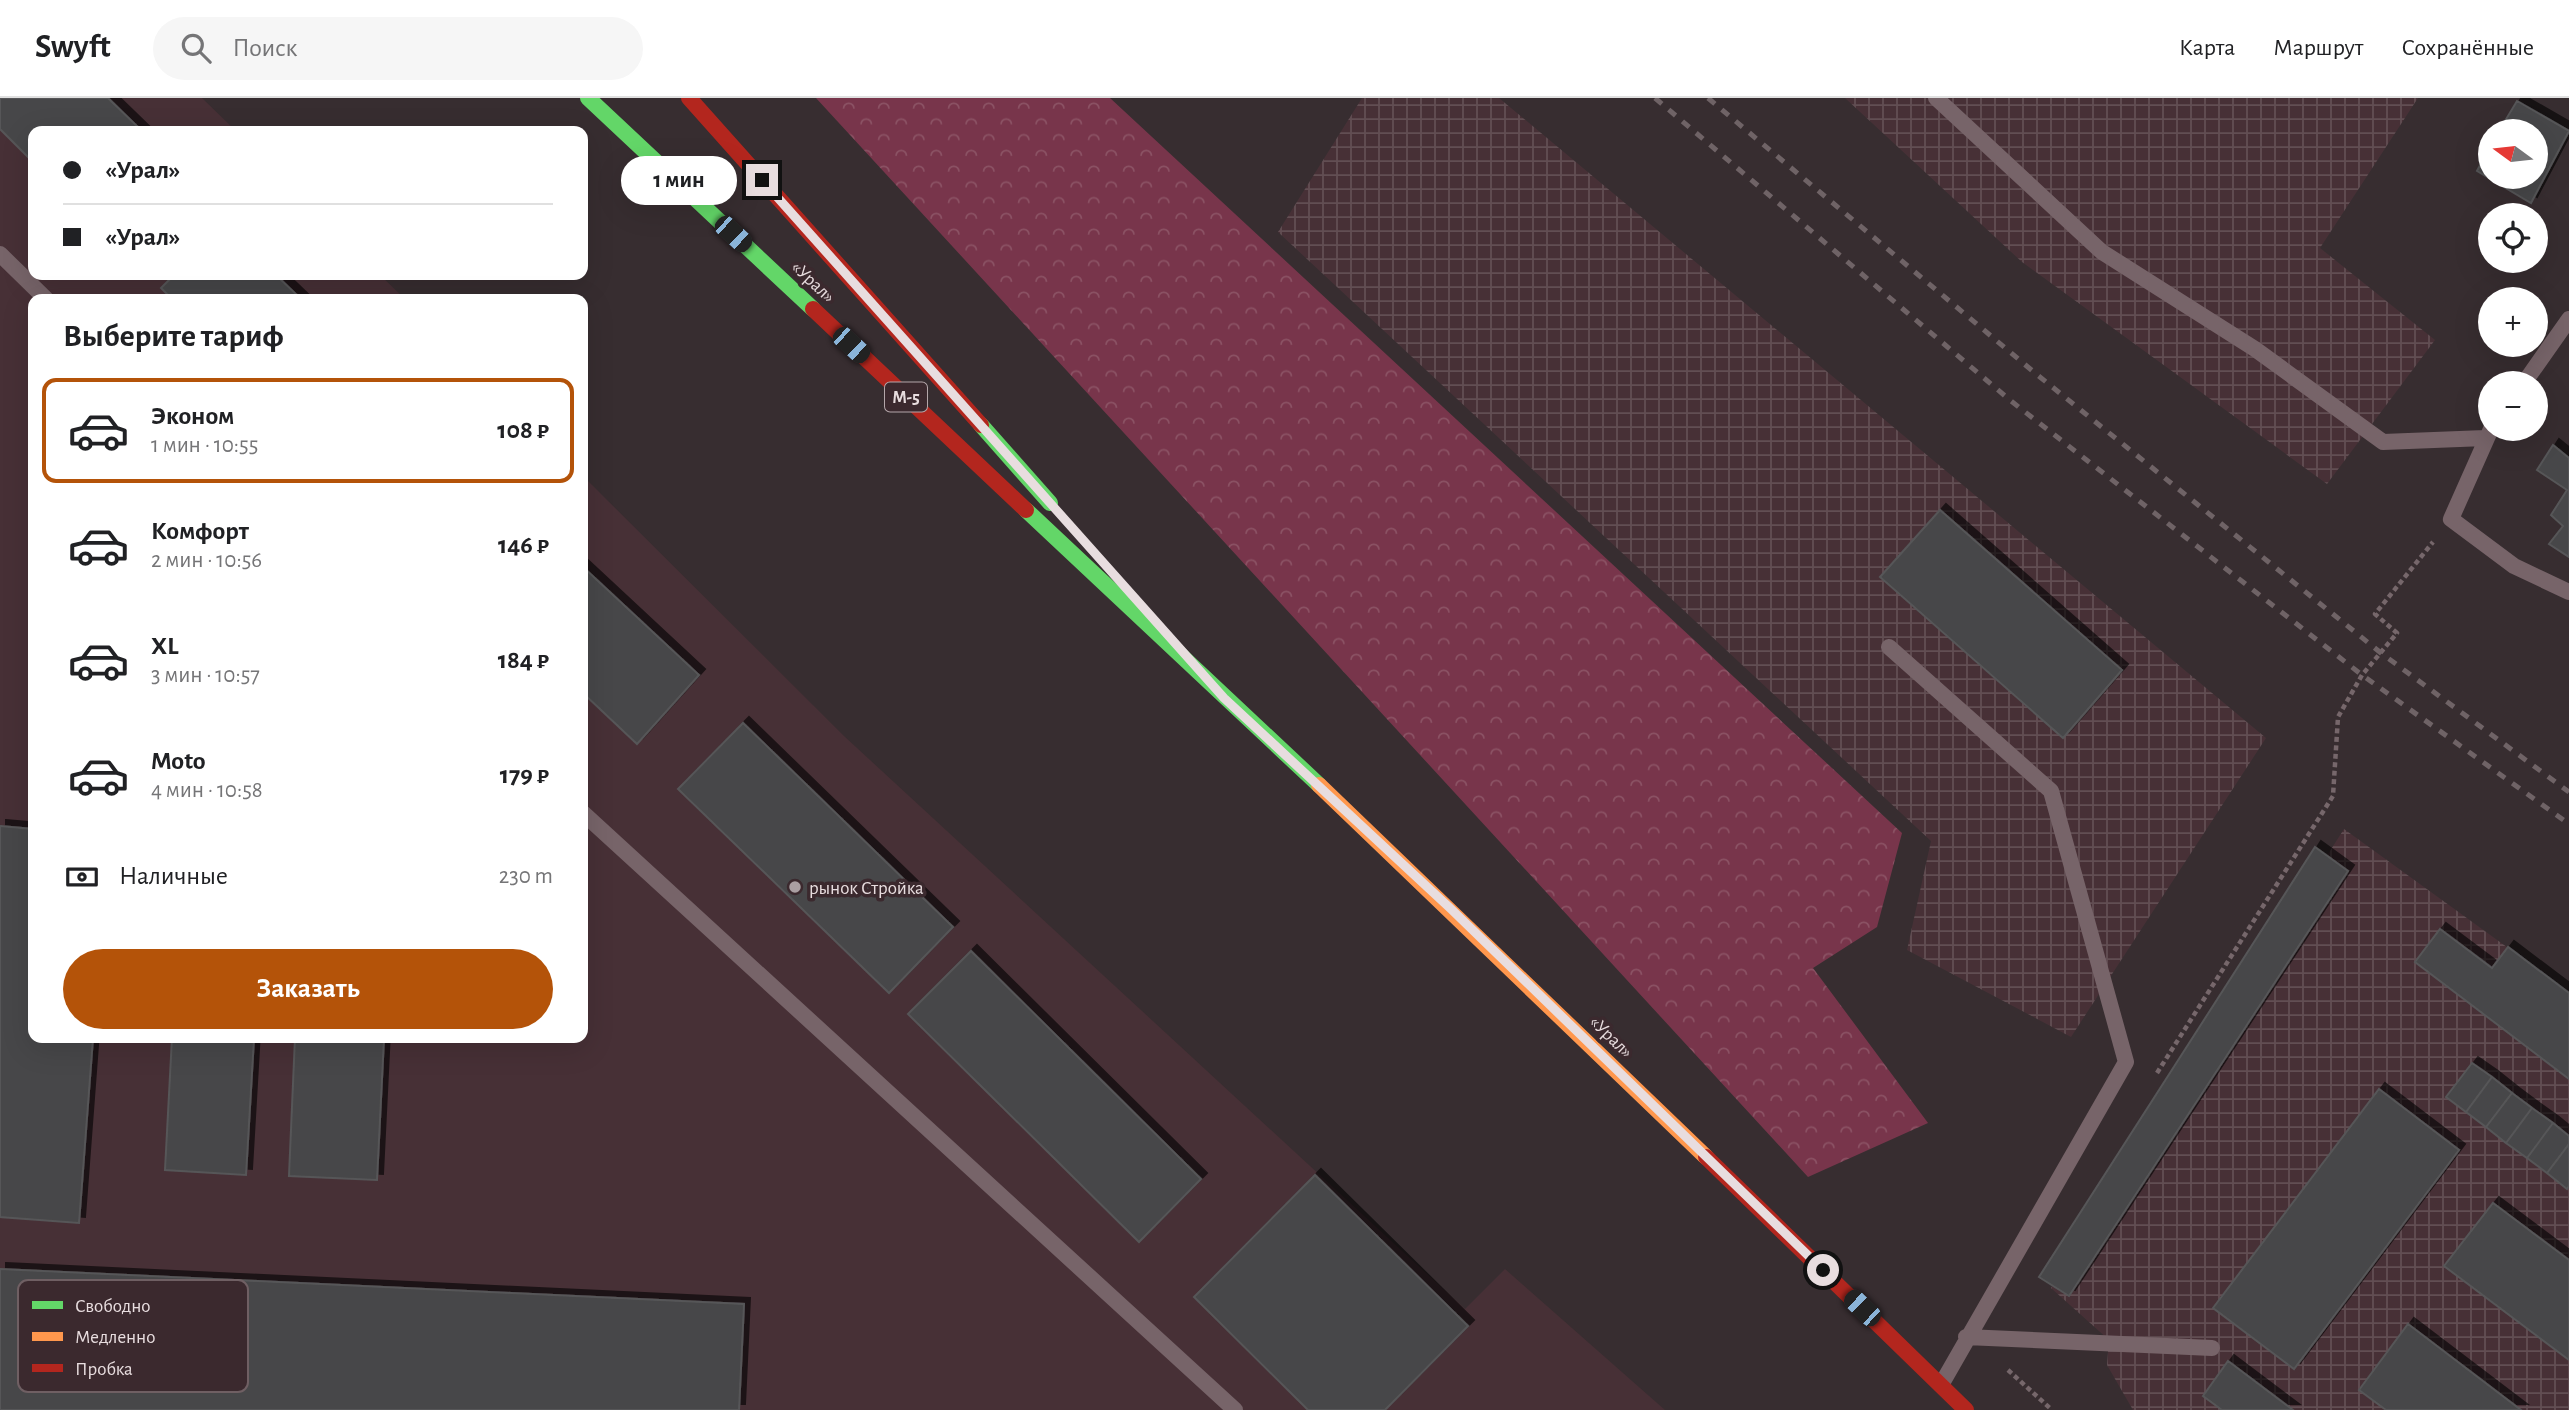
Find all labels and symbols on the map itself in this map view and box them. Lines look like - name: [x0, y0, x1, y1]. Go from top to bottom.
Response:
- north arrow: [2478, 119, 2548, 189]
- callout: 1 мин: [622, 155, 738, 204]
- route end: [746, 164, 778, 196]
- car: [711, 212, 756, 256]
- street label: «Урал»: [788, 257, 838, 307]
- car: [829, 323, 874, 367]
- road number: М-5: [885, 382, 927, 412]
- marker: рынок Стройка: [787, 879, 803, 895]
- place label: рынок Стройка: [809, 879, 924, 898]
- street label: «Урал»: [1586, 1012, 1636, 1062]
- route start: [1807, 1254, 1839, 1286]
- legend: [18, 1280, 248, 1392]
- car: [1840, 1286, 1885, 1330]
- text: Свободно: [75, 1297, 151, 1316]
- text: Медленно: [75, 1328, 155, 1347]
- text: Пробка: [75, 1360, 133, 1379]

